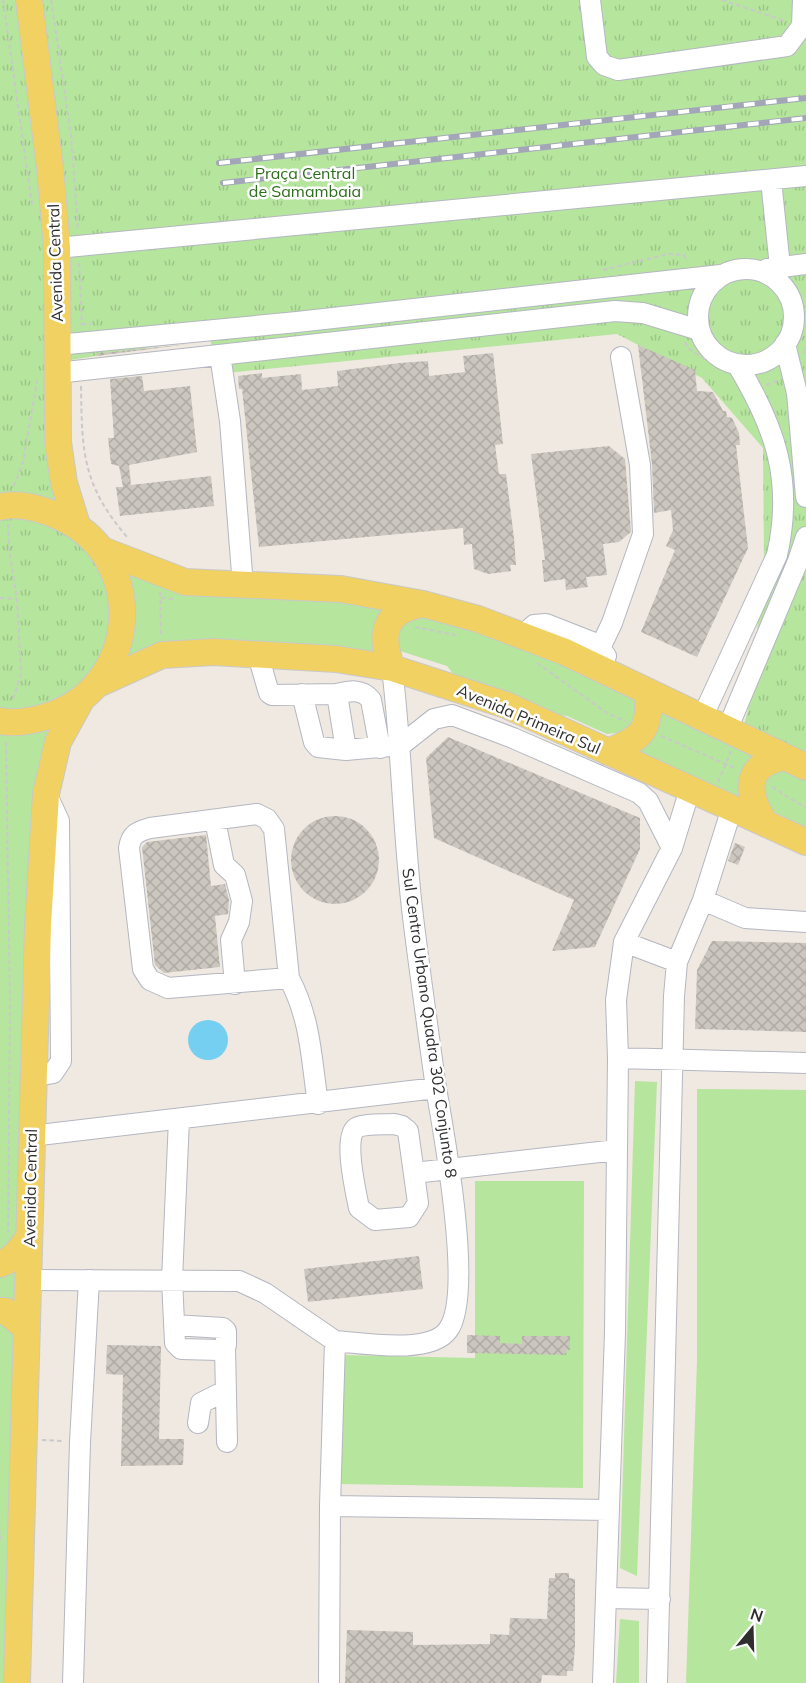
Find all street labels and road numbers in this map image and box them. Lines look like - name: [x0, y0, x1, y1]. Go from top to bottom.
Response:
- street label: Avenida Central: [43, 204, 67, 322]
- street label: Avenida Primeira Sul: [454, 680, 604, 758]
- street label: Sul Centro Urbano Quadra 302 Conjunto 8: [398, 867, 462, 1179]
- street label: Avenida Central: [19, 1129, 41, 1247]

